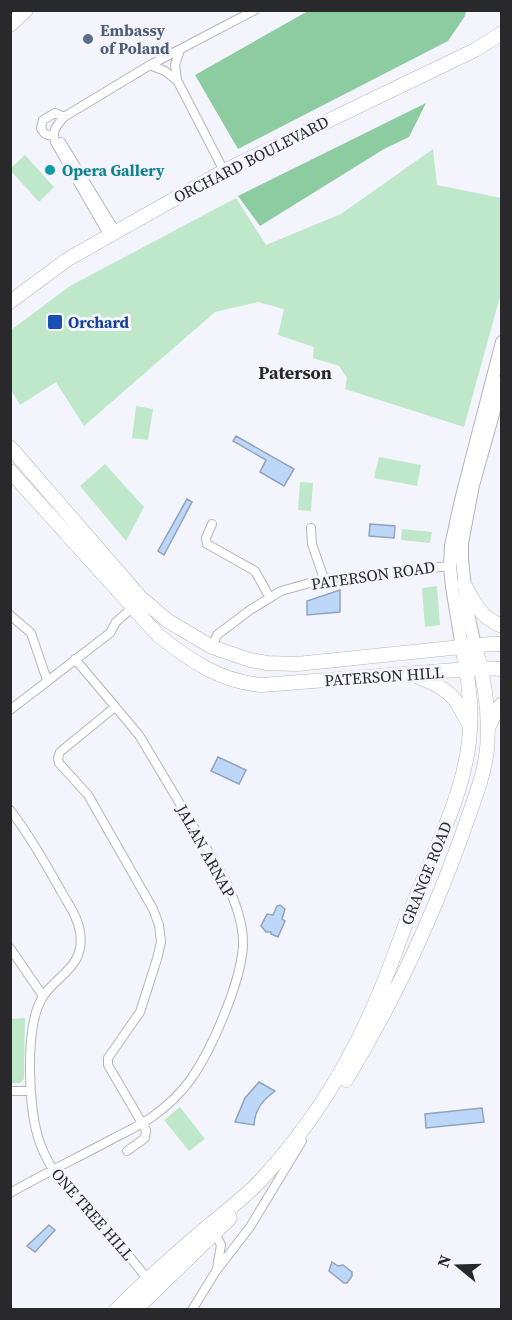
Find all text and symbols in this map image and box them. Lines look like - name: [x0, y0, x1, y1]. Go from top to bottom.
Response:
- place label: Embassy of Poland: [100, 19, 170, 59]
- marker: Embassy of Poland: [81, 32, 95, 46]
- street label: ORCHARD BOULEVARD: [170, 110, 332, 208]
- place label: Opera Gallery: [62, 159, 165, 181]
- marker: Opera Gallery: [43, 163, 57, 177]
- place label: Orchard: [68, 311, 130, 333]
- marker: Orchard: [46, 313, 64, 331]
- district label: Paterson: [258, 360, 332, 385]
- street label: PATERSON ROAD: [310, 555, 436, 595]
- street label: PATERSON HILL: [323, 661, 445, 691]
- street label: JALAN ARNAP: [171, 800, 241, 902]
- street label: GRANGE ROAD: [395, 818, 457, 928]
- street label: ONE TREE HILL: [47, 1163, 139, 1265]
- north arrow: [428, 1236, 488, 1296]
- text: N: [432, 1252, 456, 1270]

